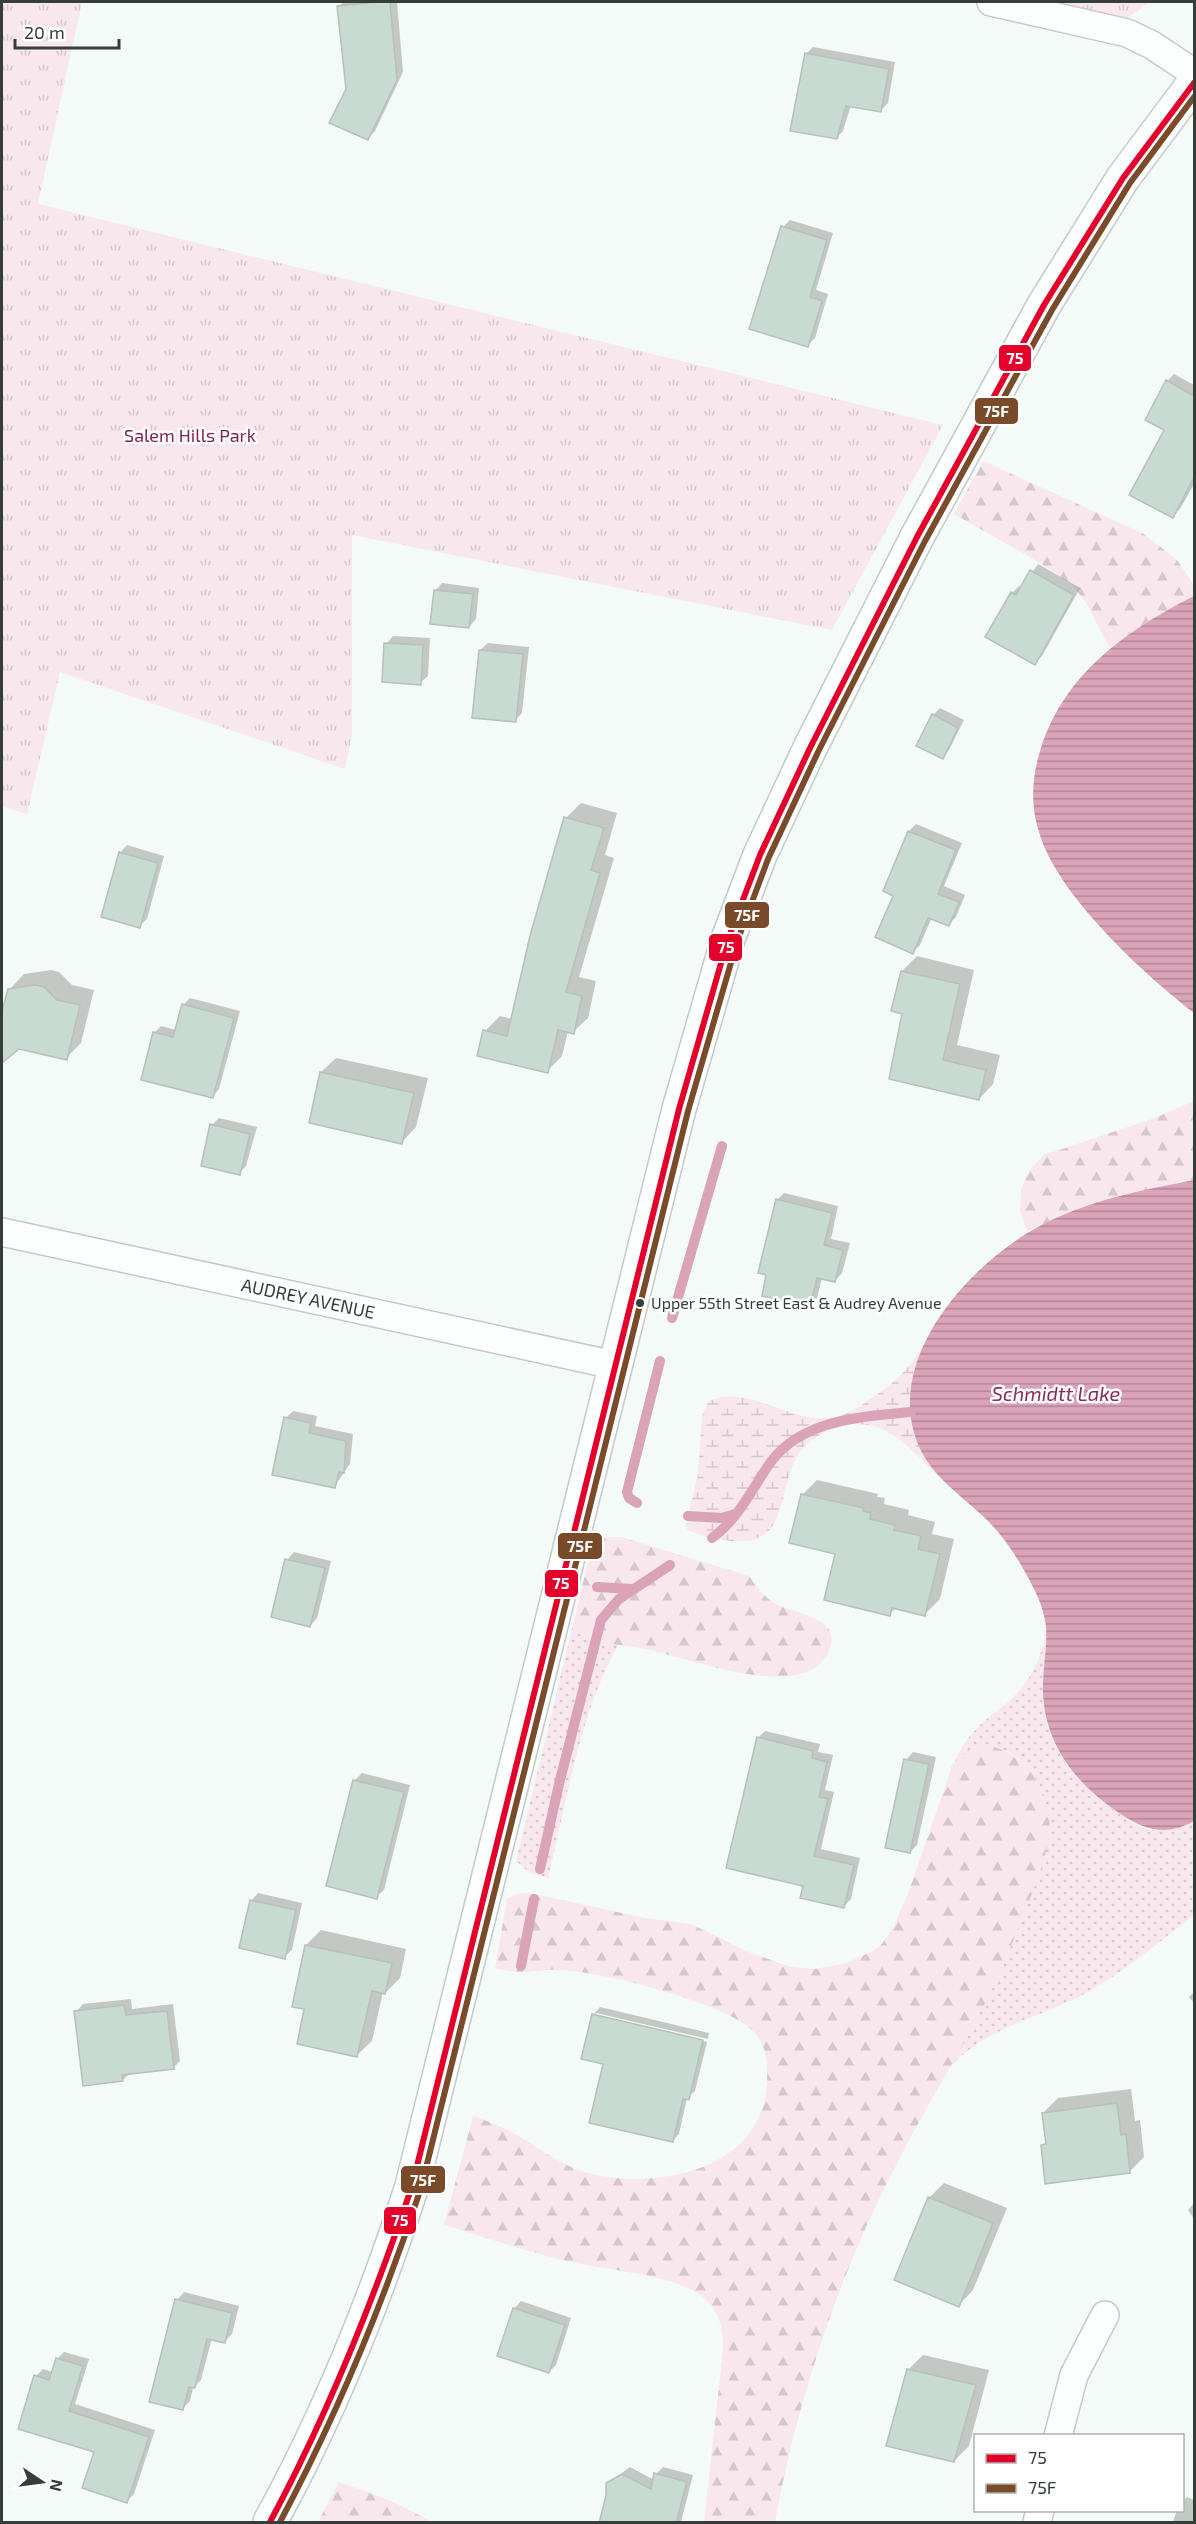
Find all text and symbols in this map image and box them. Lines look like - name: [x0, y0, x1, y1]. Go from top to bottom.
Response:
- scale bar: [15, 12, 118, 50]
- text: 20 m: [24, 21, 65, 43]
- line badge: 75: [998, 344, 1032, 372]
- text: 75: [1006, 348, 1024, 367]
- line badge: 75F: [974, 397, 1019, 425]
- text: 75F: [983, 401, 1009, 420]
- park label: Salem Hills Park: [124, 424, 256, 446]
- line badge: 75F: [724, 901, 770, 929]
- text: 75F: [734, 905, 760, 924]
- line badge: 75: [708, 933, 743, 962]
- text: 75: [717, 937, 735, 956]
- street label: AUDREY AVENUE: [239, 1273, 377, 1323]
- place label: Upper 55th Street East & Audrey Avenue: [651, 1293, 942, 1312]
- marker: Upper 55th Street East & Audrey Avenue: [634, 1297, 646, 1309]
- water label: Schmidtt Lake: [992, 1381, 1120, 1405]
- line badge: 75F: [557, 1532, 603, 1560]
- text: 75F: [567, 1536, 593, 1555]
- line badge: 75: [544, 1569, 579, 1598]
- text: 75: [552, 1573, 570, 1592]
- line badge: 75F: [400, 2165, 446, 2194]
- text: 75F: [410, 2170, 436, 2189]
- line badge: 75: [383, 2206, 417, 2235]
- text: 75: [391, 2210, 409, 2229]
- legend: [974, 2434, 1184, 2512]
- text: 75: [1028, 2446, 1047, 2468]
- north arrow: [12, 2452, 72, 2512]
- text: 75F: [1028, 2476, 1057, 2498]
- text: N: [47, 2478, 68, 2493]

